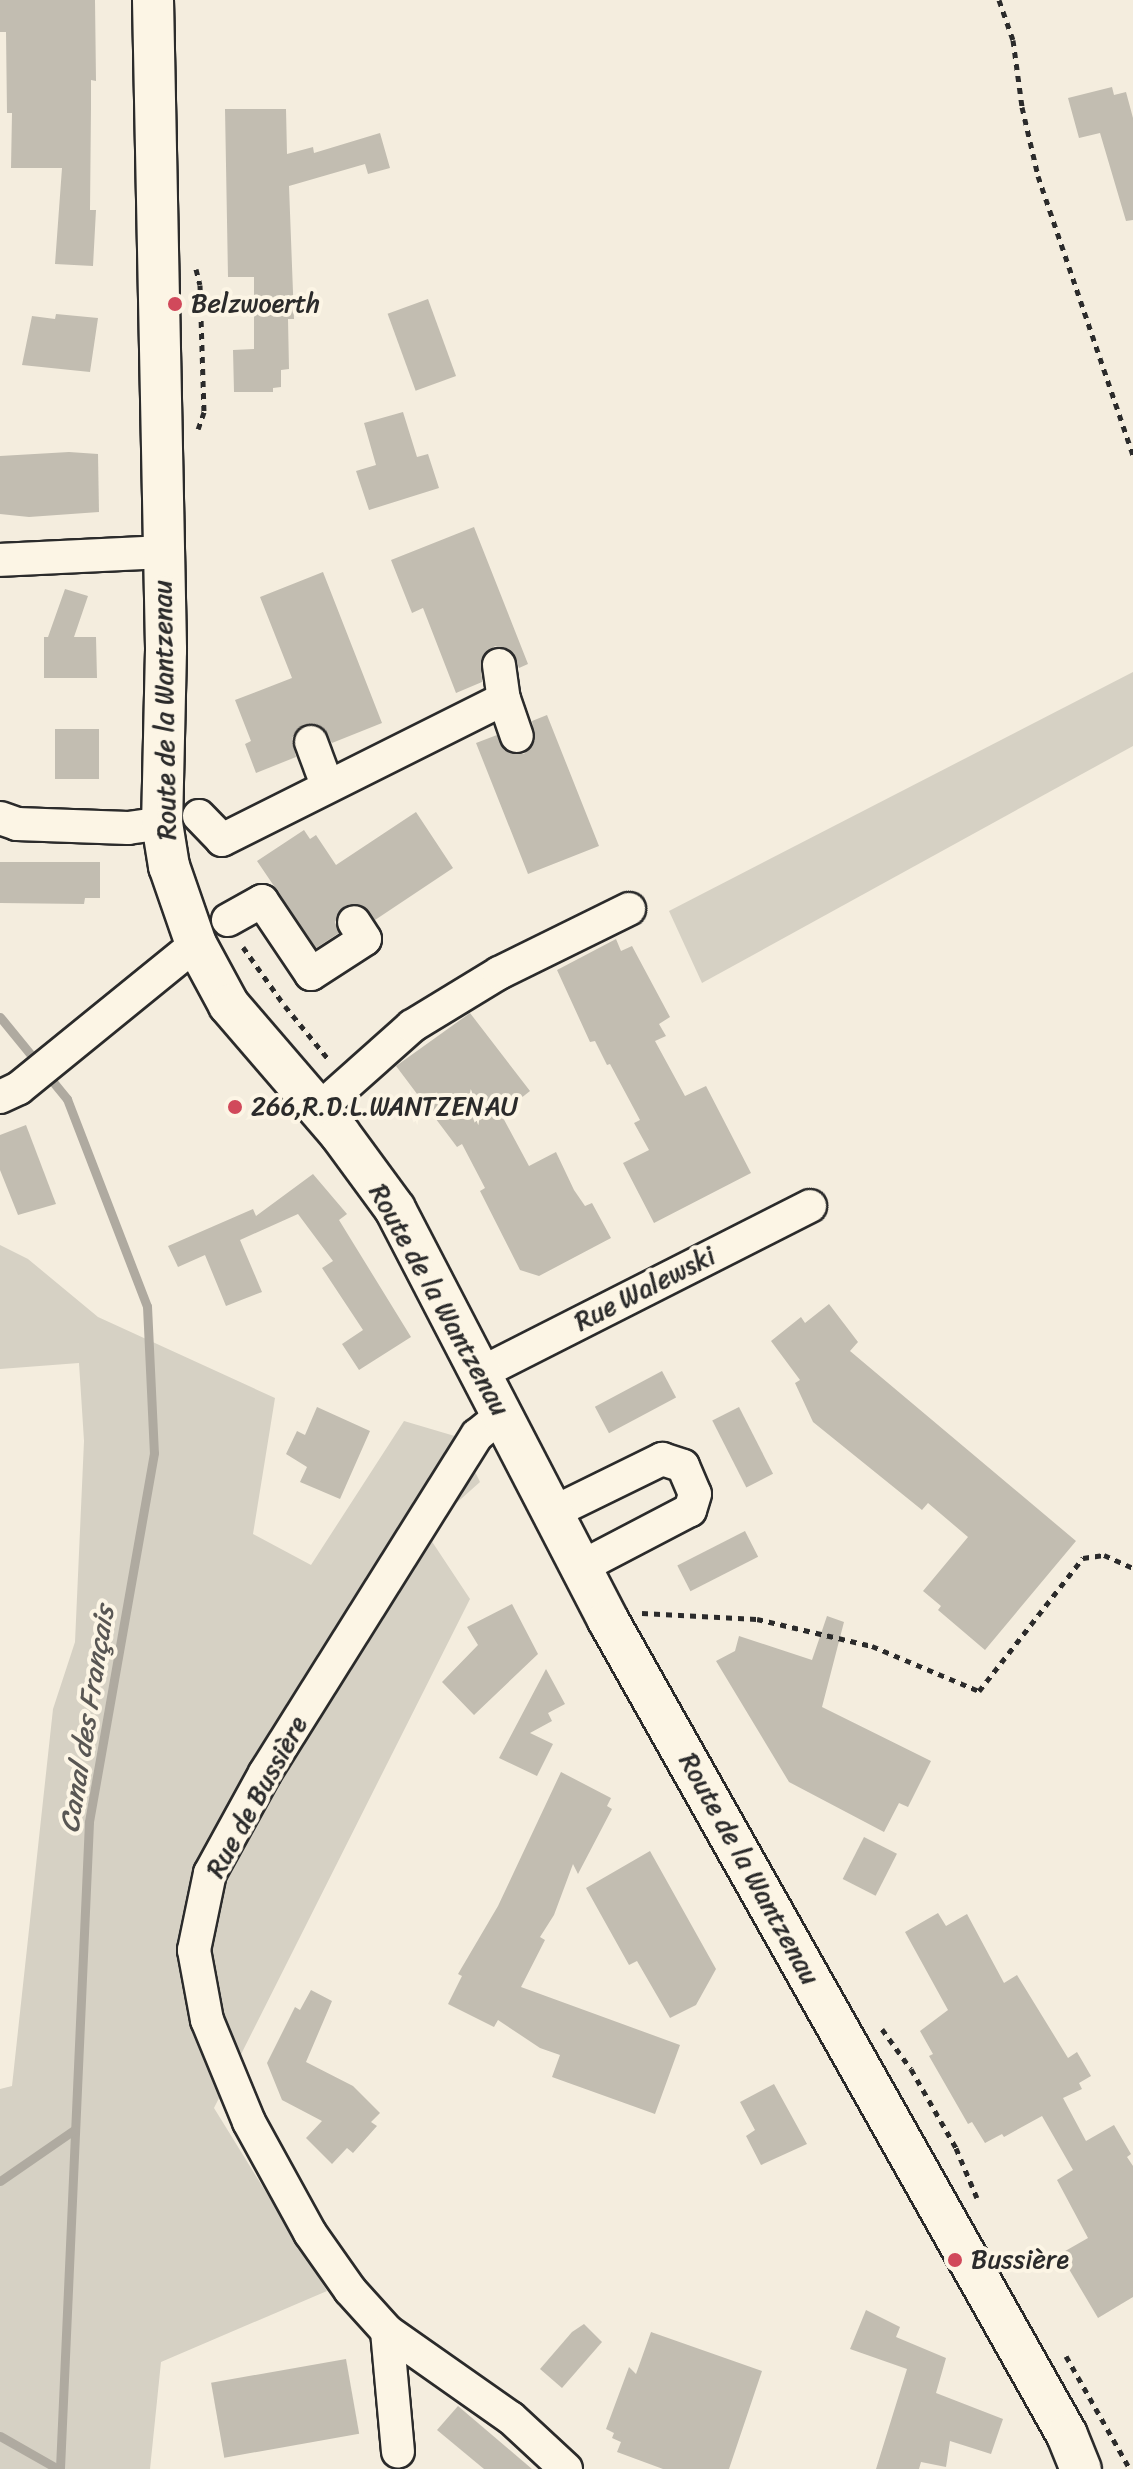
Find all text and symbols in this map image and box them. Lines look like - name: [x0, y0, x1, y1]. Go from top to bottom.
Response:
- place label: Belzwoerth: [191, 288, 320, 320]
- marker: Belzwoerth: [166, 295, 184, 313]
- street label: Route de la Wantzenau: [147, 580, 183, 840]
- place label: 266,R.D.L.WANTZENAU: [251, 1091, 518, 1123]
- marker: 266,R.D.L.WANTZENAU: [226, 1098, 244, 1116]
- street label: Route de la Wantzenau: [362, 1179, 516, 1421]
- street label: Rue Walewski: [570, 1240, 720, 1338]
- water label: Canal des Français: [53, 1604, 121, 1834]
- street label: Rue de Bussière: [199, 1710, 315, 1884]
- street label: Route de la Wantzenau: [672, 1748, 826, 1990]
- place label: Bussière: [971, 2244, 1069, 2276]
- marker: Bussière: [946, 2251, 964, 2269]

